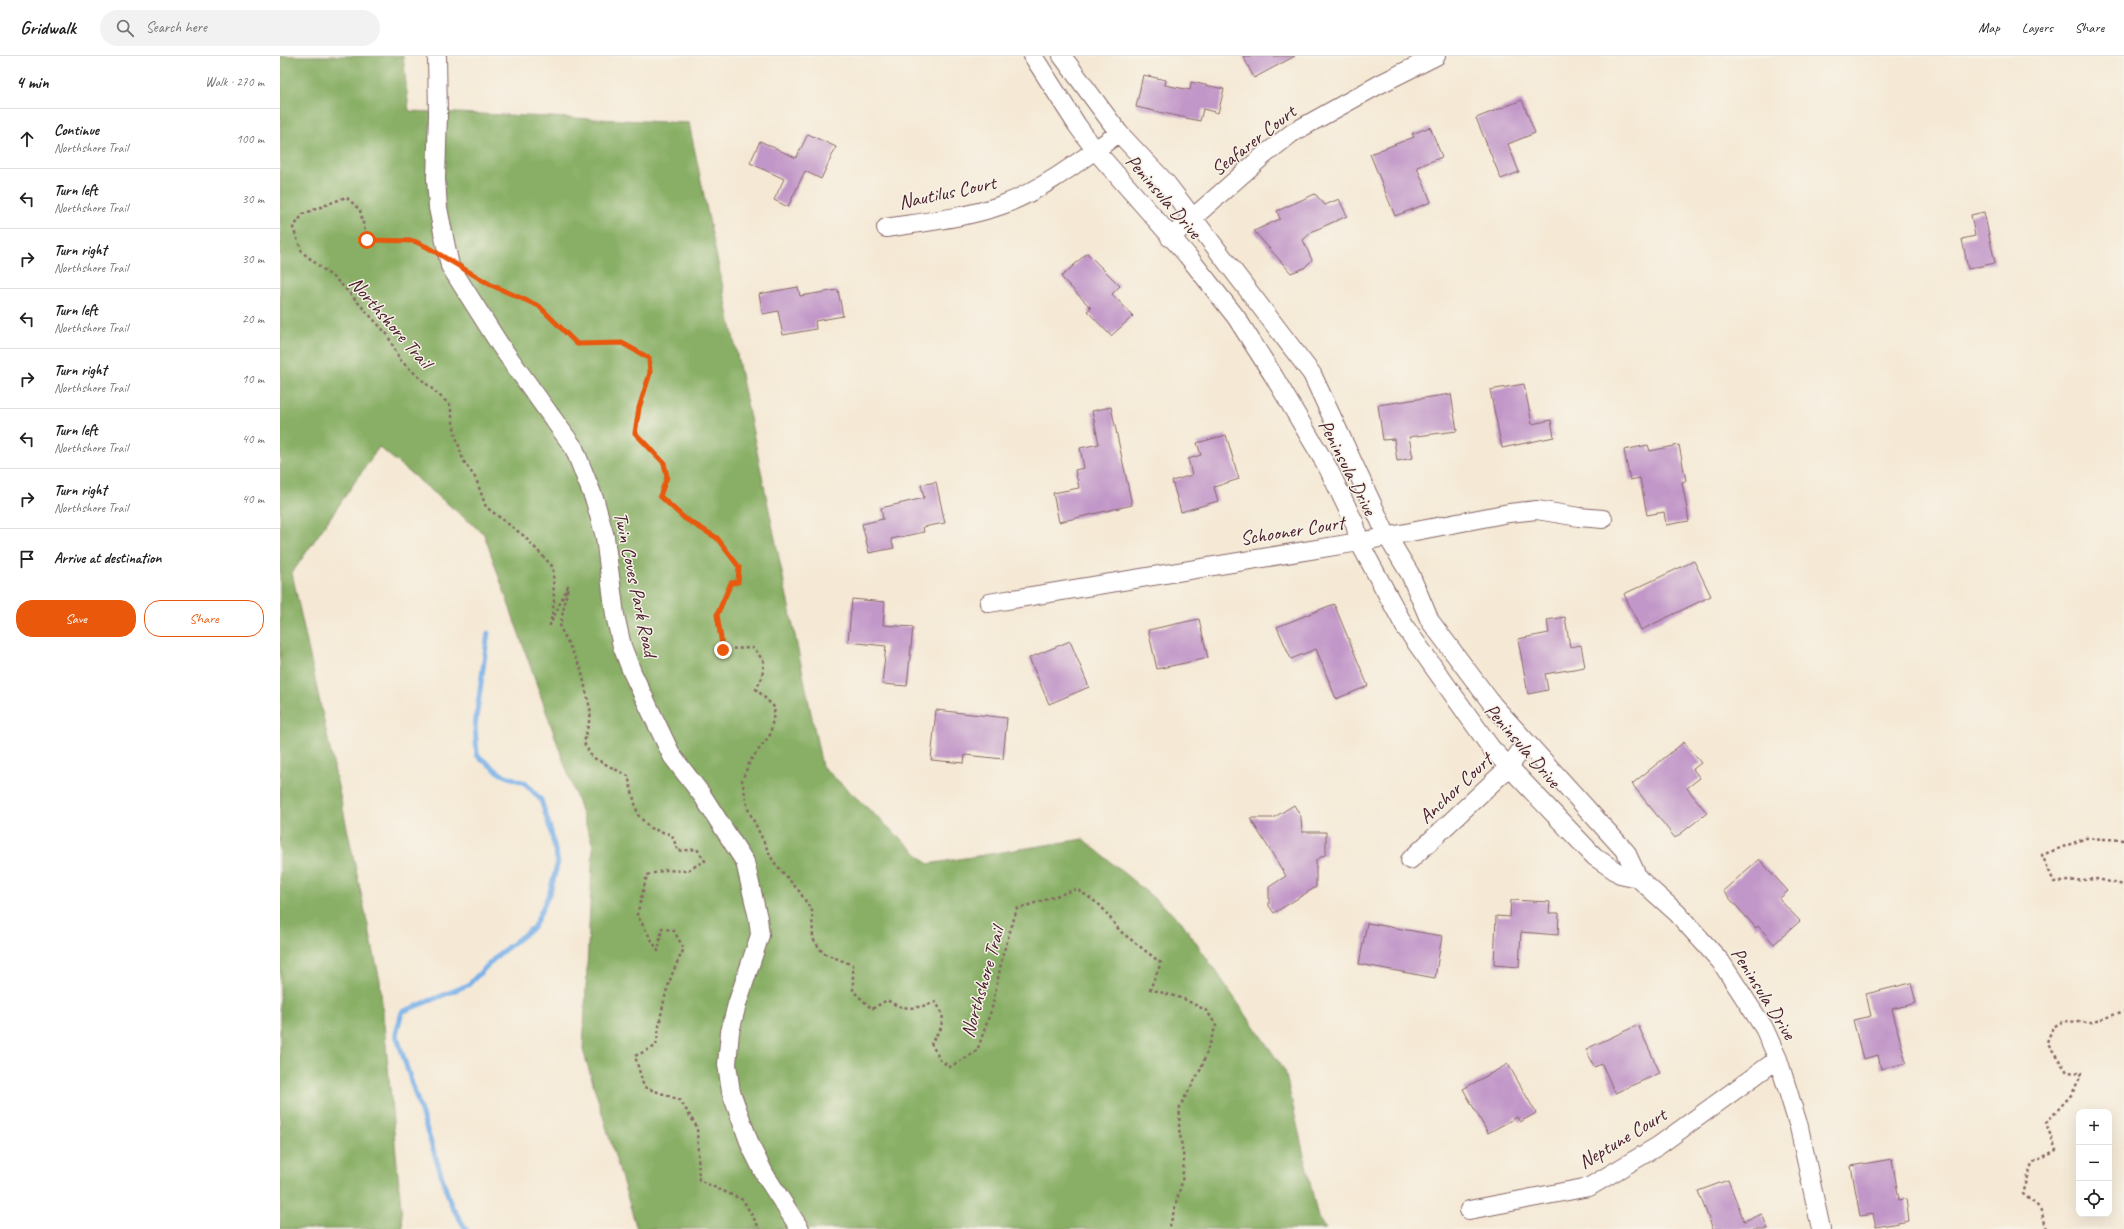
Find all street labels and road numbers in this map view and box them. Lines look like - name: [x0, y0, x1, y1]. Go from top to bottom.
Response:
- street label: Seafarer Court: [1206, 98, 1303, 181]
- street label: Peninsula Drive: [1120, 149, 1208, 245]
- street label: Nautilus Court: [896, 170, 1000, 215]
- street label: Northshore Trail: [344, 271, 440, 376]
- street label: Peninsula Drive: [1313, 415, 1383, 521]
- street label: Twin Coves Park Road: [608, 509, 664, 662]
- street label: Schooner Court: [1238, 509, 1349, 551]
- street label: Peninsula Drive: [1479, 698, 1567, 794]
- street label: Anchor Court: [1413, 746, 1500, 829]
- street label: Northshore Trail: [955, 920, 1011, 1040]
- street label: Peninsula Drive: [1725, 943, 1803, 1045]
- street label: Neptune Court: [1574, 1101, 1673, 1174]

